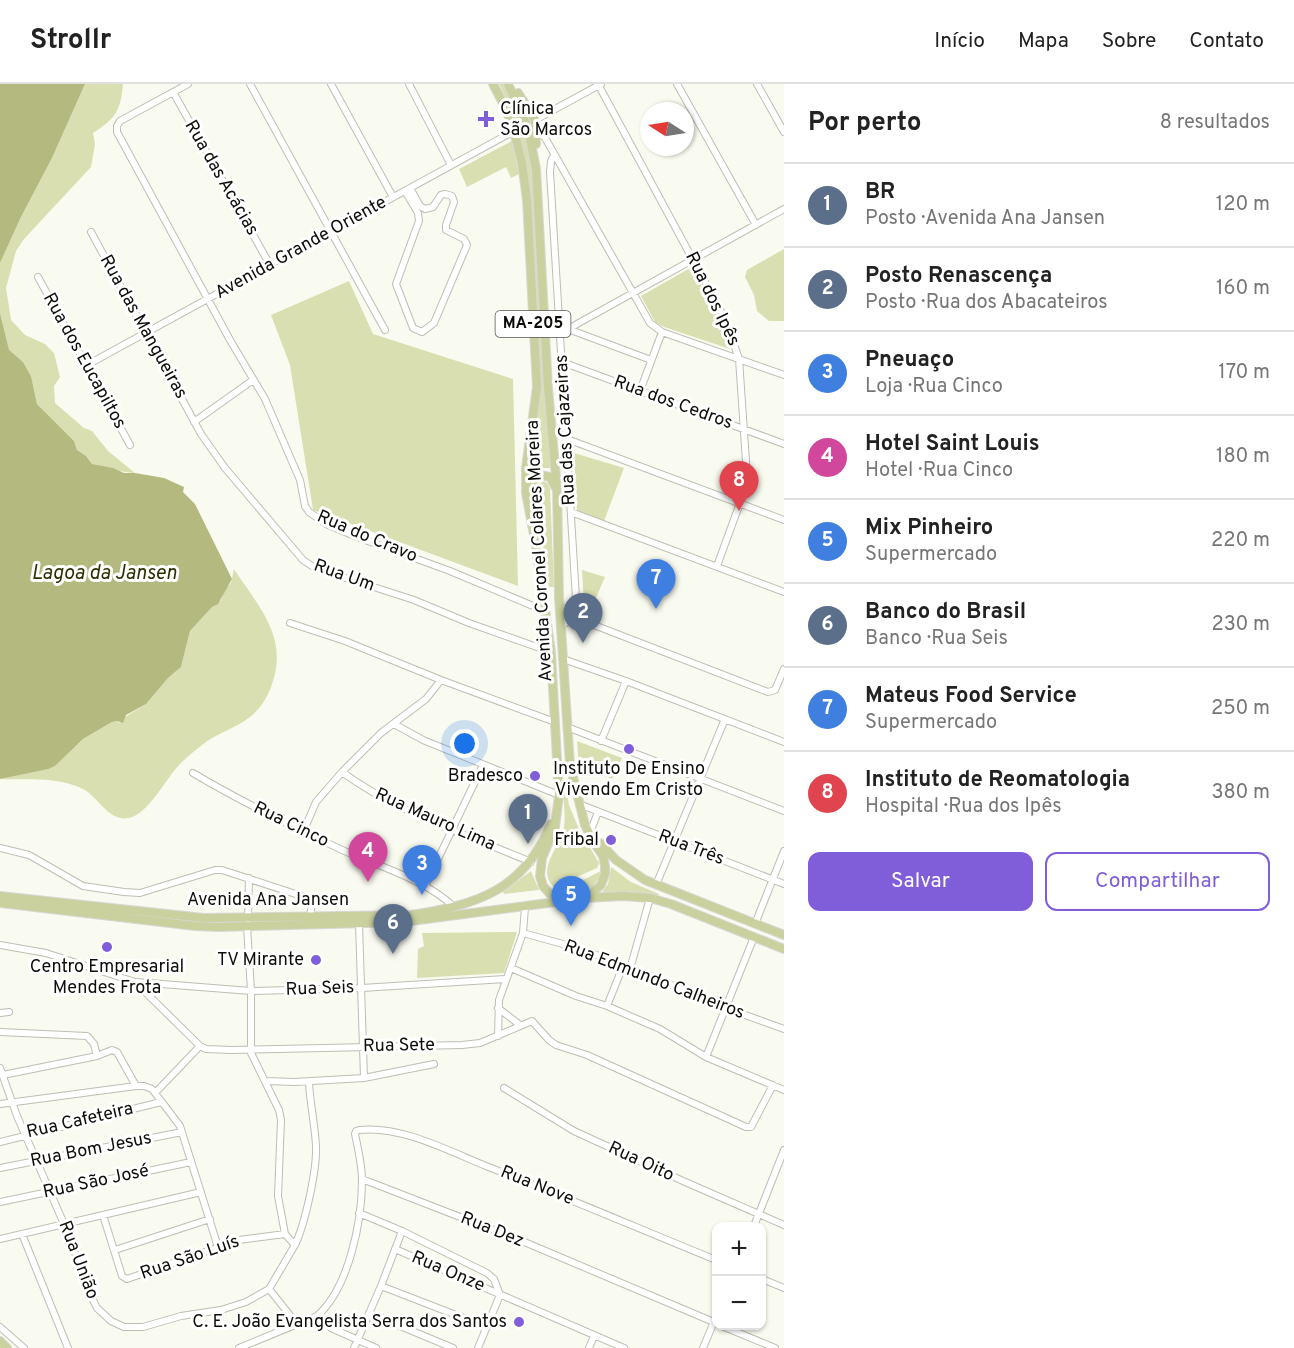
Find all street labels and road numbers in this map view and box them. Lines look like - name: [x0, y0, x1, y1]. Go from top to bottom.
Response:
- street label: Rua das Acácias: [179, 116, 263, 240]
- street label: Avenida Grande Oriente: [211, 191, 391, 305]
- street label: Rua dos Ipês: [679, 248, 745, 350]
- street label: Rua das Mangueiras: [94, 251, 192, 403]
- street label: Rua dos Eucapiltos: [37, 289, 131, 433]
- road number: MA-205: [496, 311, 570, 337]
- street label: Rua das Cajazeiras: [551, 354, 581, 506]
- street label: Rua dos Cedros: [610, 371, 736, 435]
- street label: Avenida Coronel Colares Moreira: [522, 419, 558, 683]
- street label: Rua do Cravo: [313, 506, 421, 568]
- street label: Rua Um: [310, 554, 378, 598]
- street label: Rua Mauro Lima: [371, 783, 499, 857]
- street label: Rua Cinco: [249, 797, 333, 853]
- street label: Rua Três: [655, 825, 727, 871]
- street label: Avenida Ana Jansen: [187, 889, 349, 912]
- street label: Rua Edmundo Calheiros: [560, 935, 748, 1025]
- street label: Rua Seis: [285, 976, 355, 1002]
- street label: Rua Sete: [363, 1034, 435, 1058]
- street label: Rua Cafeteira: [24, 1098, 136, 1144]
- street label: Rua Bom Jesus: [28, 1127, 154, 1173]
- street label: Rua Oito: [604, 1137, 678, 1187]
- street label: Rua São José: [41, 1160, 151, 1204]
- street label: Rua Nove: [497, 1161, 577, 1211]
- street label: Rua Dez: [457, 1207, 527, 1253]
- street label: Rua União: [53, 1217, 103, 1303]
- street label: Rua São Luís: [137, 1230, 243, 1286]
- street label: Rua Onze: [408, 1246, 488, 1298]

